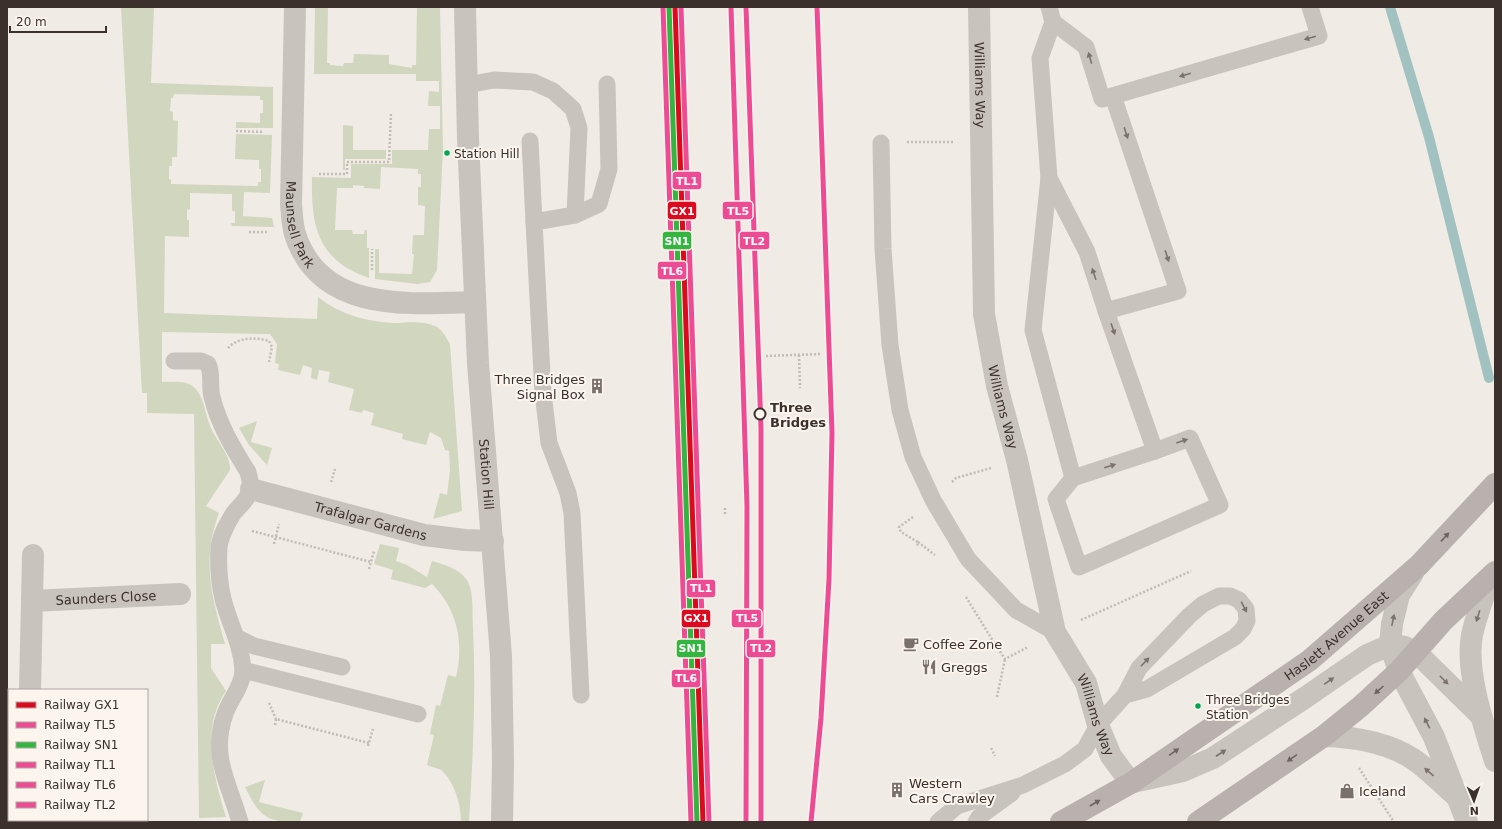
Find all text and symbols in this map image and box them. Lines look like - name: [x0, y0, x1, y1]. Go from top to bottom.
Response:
- scale bar: [10, 8, 106, 34]
- text: 20 m: [16, 15, 47, 29]
- one-way arrow: [1304, 35, 1316, 41]
- street label: Williams Way: [972, 42, 988, 129]
- one-way arrow: [1087, 52, 1093, 64]
- one-way arrow: [1179, 72, 1191, 78]
- one-way arrow: [1123, 127, 1129, 139]
- place label: Station Hill: [454, 147, 520, 161]
- marker: Station Hill: [442, 148, 452, 158]
- line badge: TL1: [672, 171, 702, 190]
- text: TL1: [676, 175, 698, 188]
- street label: Maunsell Park: [283, 181, 318, 271]
- line badge: GX1: [667, 201, 697, 220]
- line badge: TL5: [722, 201, 753, 220]
- text: GX1: [669, 205, 695, 218]
- text: TL5: [727, 205, 749, 218]
- line badge: SN1: [662, 231, 692, 250]
- line badge: TL2: [739, 231, 770, 250]
- text: SN1: [665, 235, 689, 248]
- text: TL2: [743, 235, 765, 248]
- one-way arrow: [1164, 251, 1170, 263]
- line badge: TL6: [657, 261, 687, 280]
- text: TL6: [661, 265, 683, 278]
- one-way arrow: [1091, 268, 1097, 280]
- one-way arrow: [1110, 323, 1116, 335]
- street label: Williams Way: [985, 364, 1021, 451]
- place label: Three Bridges Signal Box: [493, 372, 585, 402]
- building icon: Three Bridges Signal Box: [588, 377, 606, 395]
- place label: Three Bridges: [770, 400, 826, 430]
- marker: Three Bridges: [753, 407, 767, 421]
- street label: Station Hill: [476, 438, 497, 510]
- one-way arrow: [1177, 438, 1189, 444]
- one-way arrow: [1104, 463, 1116, 469]
- street label: Trafalgar Gardens: [312, 499, 429, 544]
- one-way arrow: [1441, 532, 1450, 542]
- line badge: TL1: [686, 579, 716, 598]
- text: TL1: [690, 582, 712, 595]
- street label: Saunders Close: [55, 588, 157, 608]
- street label: Haslett Avenue East: [1281, 588, 1392, 684]
- one-way arrow: [1240, 602, 1247, 613]
- line badge: GX1: [681, 609, 711, 628]
- line badge: TL5: [731, 609, 762, 628]
- one-way arrow: [1475, 610, 1481, 622]
- text: GX1: [683, 612, 709, 625]
- text: TL5: [736, 612, 758, 625]
- one-way arrow: [1390, 614, 1396, 626]
- cafe icon: Coffee Zone: [902, 635, 920, 653]
- place label: Coffee Zone: [923, 637, 1002, 652]
- line badge: SN1: [676, 639, 706, 658]
- line badge: TL2: [746, 639, 776, 658]
- text: SN1: [679, 642, 703, 655]
- text: TL2: [750, 642, 772, 655]
- one-way arrow: [1140, 657, 1150, 667]
- restaurant icon: Greggs: [920, 658, 938, 676]
- place label: Greggs: [941, 660, 988, 675]
- line badge: TL6: [671, 669, 701, 688]
- street label: Williams Way: [1074, 671, 1117, 759]
- text: TL6: [675, 672, 697, 685]
- one-way arrow: [1439, 675, 1449, 685]
- one-way arrow: [1324, 677, 1334, 685]
- one-way arrow: [1373, 685, 1384, 694]
- legend: [8, 689, 148, 821]
- place label: Three Bridges Station: [1205, 693, 1290, 722]
- text: Railway GX1: [44, 698, 119, 712]
- marker: Three Bridges Station: [1193, 701, 1203, 711]
- one-way arrow: [1424, 717, 1430, 729]
- text: Railway TL5: [44, 718, 116, 732]
- text: Railway SN1: [44, 738, 118, 752]
- one-way arrow: [1169, 748, 1180, 756]
- one-way arrow: [1215, 749, 1226, 757]
- one-way arrow: [1286, 754, 1297, 762]
- text: Railway TL1: [44, 758, 116, 772]
- one-way arrow: [1423, 768, 1434, 777]
- place label: Western Cars Crawley: [909, 776, 995, 806]
- text: Railway TL6: [44, 778, 116, 792]
- building icon: Western Cars Crawley: [888, 781, 906, 799]
- north arrow: [1454, 781, 1494, 821]
- shop icon: Iceland: [1338, 782, 1356, 800]
- place label: Iceland: [1359, 784, 1406, 799]
- text: Railway TL2: [44, 798, 116, 812]
- one-way arrow: [1089, 799, 1101, 806]
- text: N: [1469, 804, 1479, 817]

